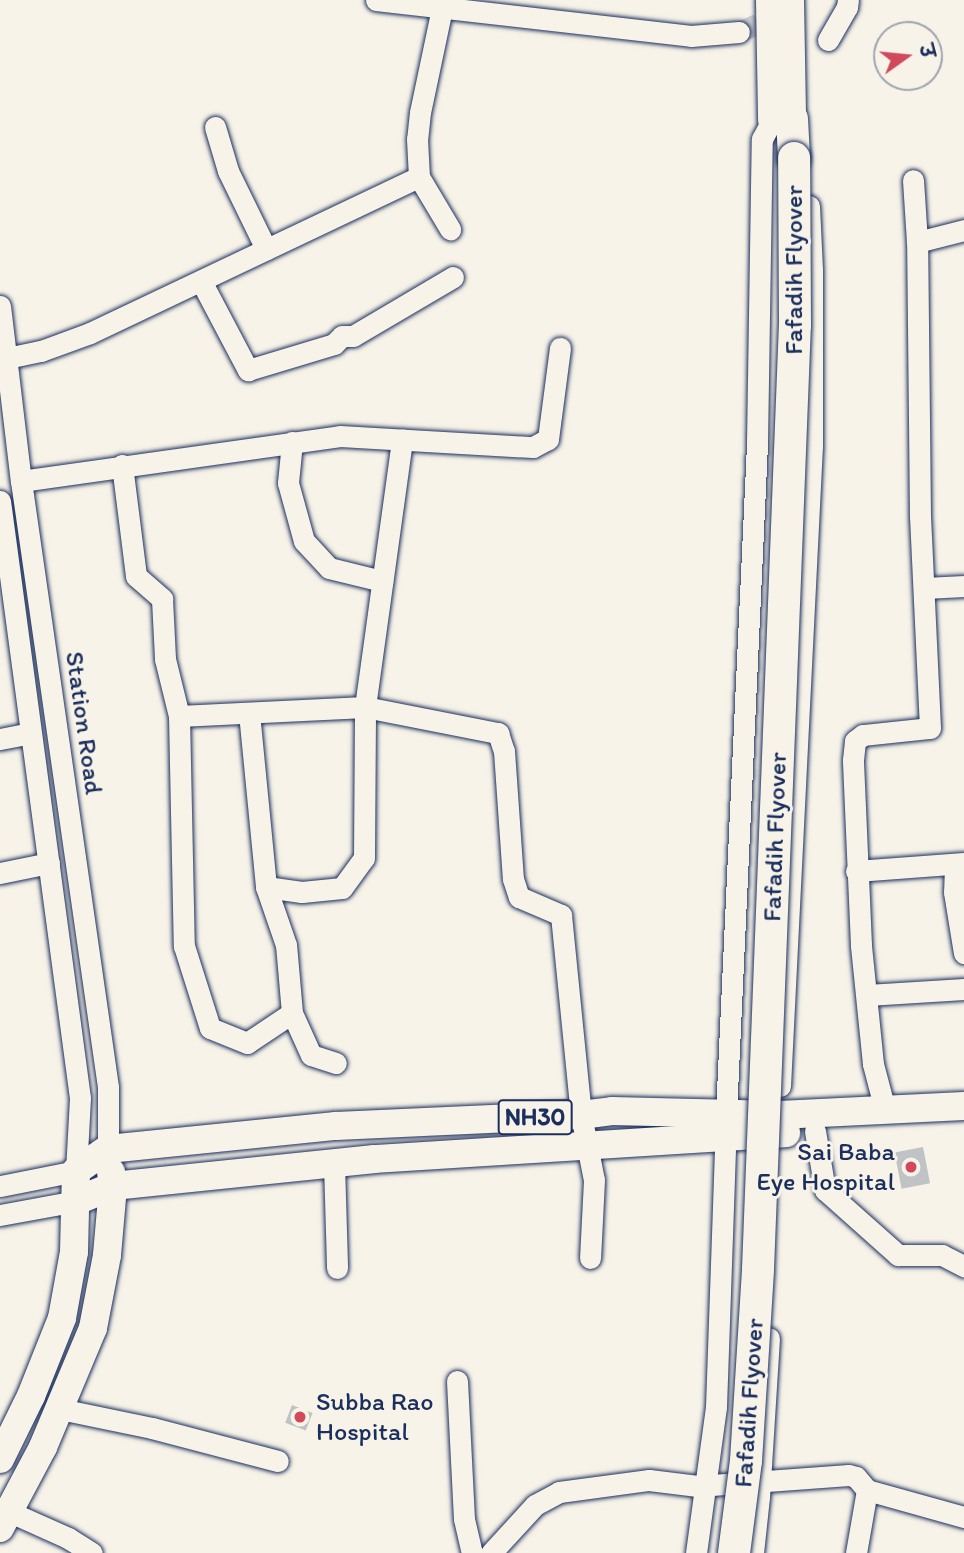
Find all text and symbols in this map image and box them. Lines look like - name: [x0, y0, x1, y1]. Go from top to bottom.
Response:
- north arrow: [873, 21, 943, 91]
- text: उ: [914, 42, 940, 60]
- street label: Fafadih Flyover: [778, 185, 810, 355]
- street label: Station Road: [59, 649, 109, 797]
- street label: Fafadih Flyover: [756, 752, 794, 922]
- road number: NH30: [496, 1097, 574, 1138]
- place label: Sai Baba Eye Hospital: [757, 1136, 895, 1198]
- marker: Sai Baba Eye Hospital: [901, 1157, 921, 1177]
- street label: Fafadih Flyover: [728, 1317, 770, 1489]
- place label: Subba Rao Hospital: [316, 1386, 433, 1448]
- marker: Subba Rao Hospital: [290, 1407, 310, 1427]

